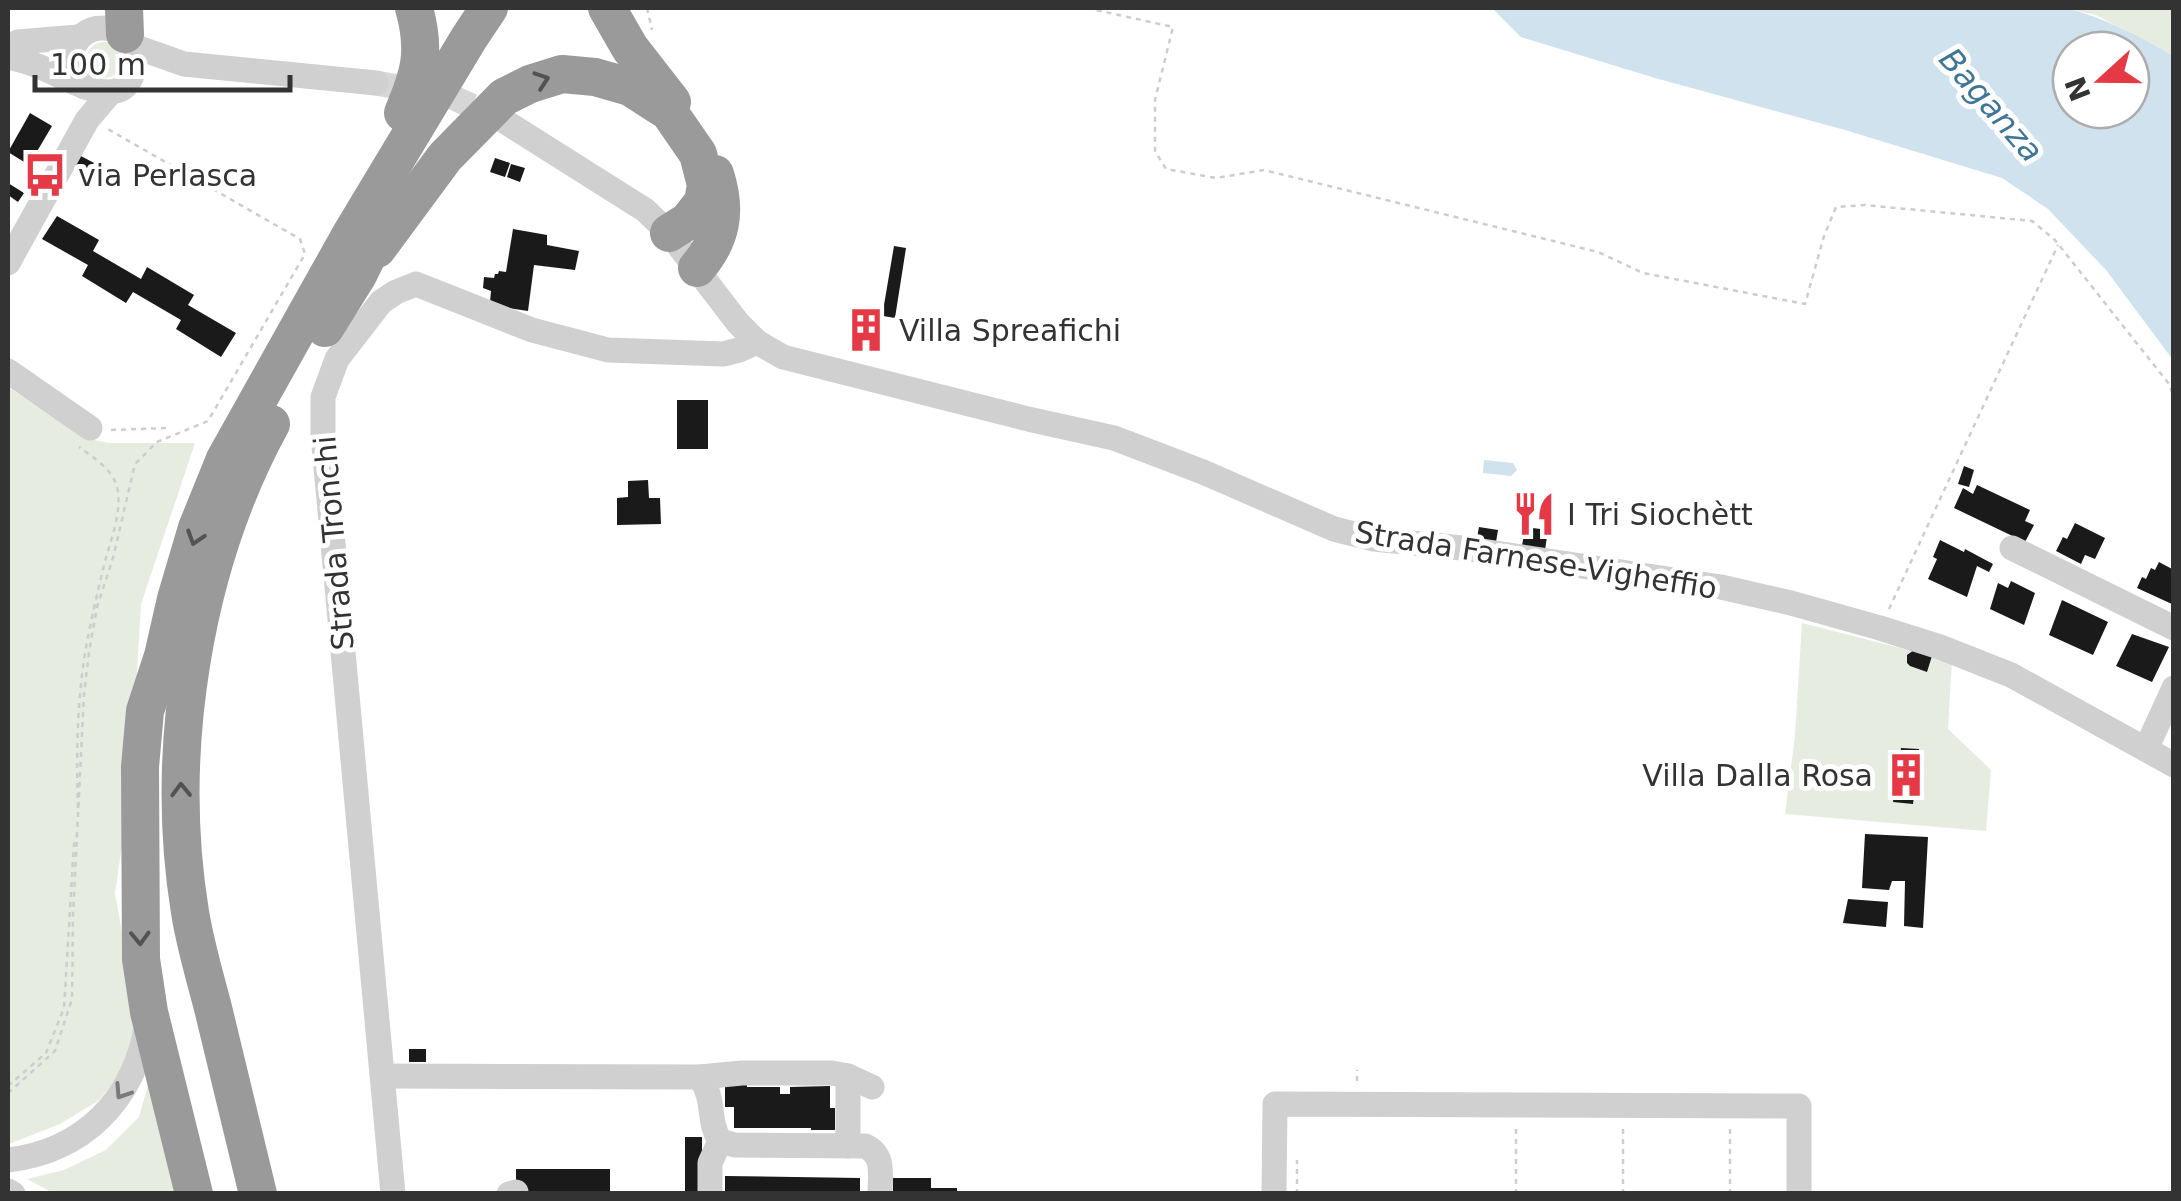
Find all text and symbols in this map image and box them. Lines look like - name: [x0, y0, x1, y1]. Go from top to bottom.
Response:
- scale bar: [35, 30, 290, 92]
- north arrow: [2051, 30, 2151, 130]
- water label: Baganza: [1931, 40, 2051, 170]
- text: 100 m: [50, 47, 146, 82]
- one-way arrow: [533, 72, 550, 92]
- text: N: [2059, 72, 2098, 106]
- bus stop icon: via Perlasca: [21, 151, 69, 199]
- place label: via Perlasca: [78, 158, 257, 193]
- building icon: Villa Spreafichi: [842, 306, 890, 354]
- place label: Villa Spreafichi: [899, 313, 1121, 348]
- street label: Strada Tronchi: [307, 434, 361, 652]
- restaurant icon: I Tri Siochètt: [1510, 490, 1558, 538]
- place label: I Tri Siochètt: [1567, 497, 1753, 532]
- street label: Strada Farnese-Vigheffio: [1353, 514, 1719, 606]
- one-way arrow: [186, 528, 206, 545]
- building icon: Villa Dalla Rosa: [1882, 751, 1930, 799]
- place label: Villa Dalla Rosa: [1642, 758, 1873, 793]
- one-way arrow: [170, 781, 192, 796]
- one-way arrow: [129, 931, 150, 947]
- one-way arrow: [115, 1081, 134, 1099]

